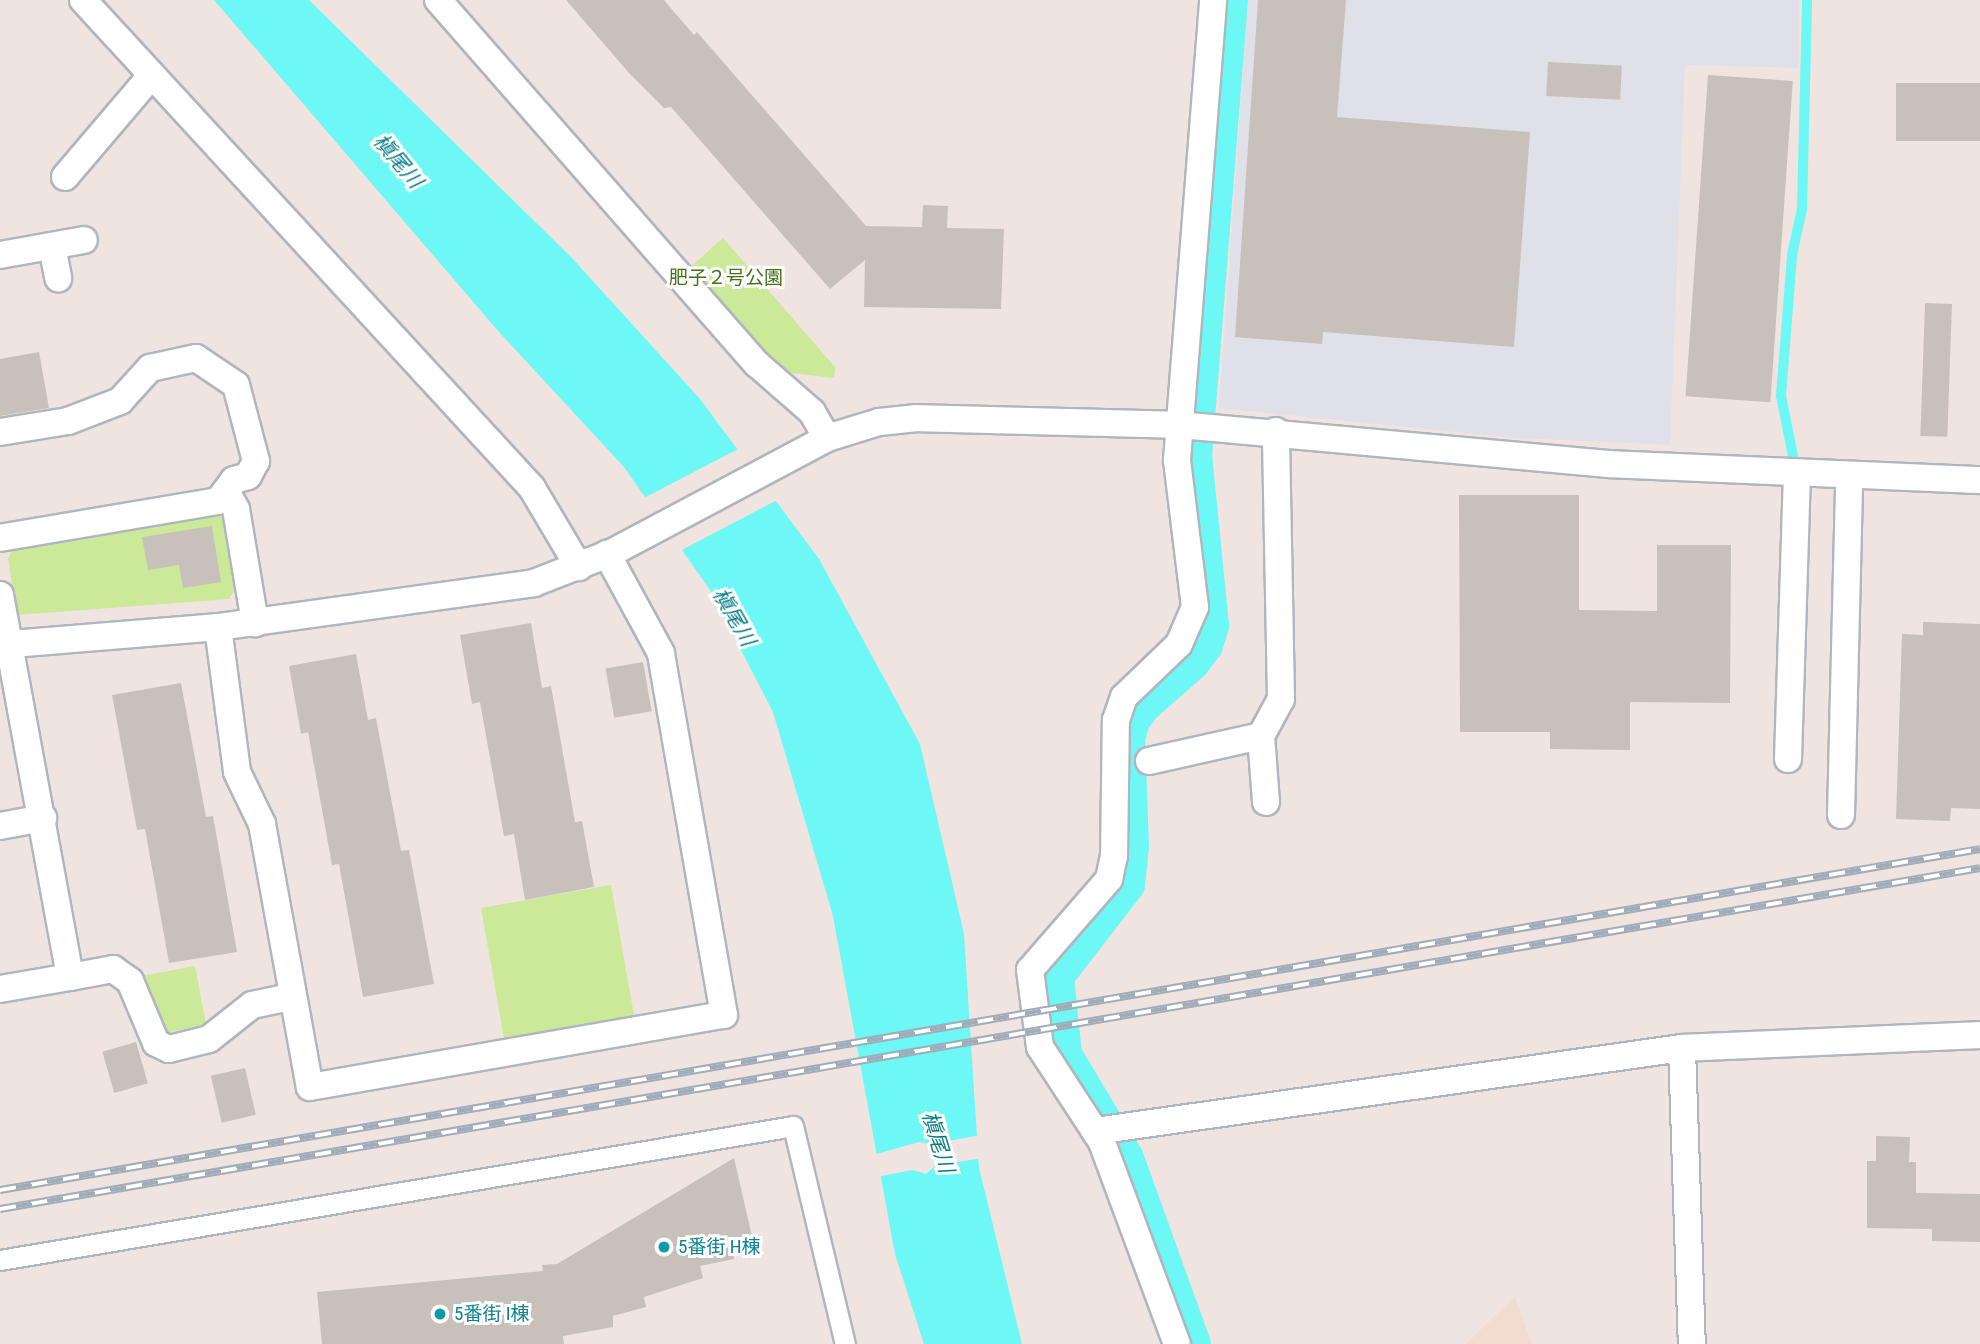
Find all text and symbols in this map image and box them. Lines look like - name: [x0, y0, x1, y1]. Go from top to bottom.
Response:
- water label: 槇尾川: [368, 129, 428, 193]
- park label: 肥子２号公園: [669, 267, 783, 289]
- water label: 槇尾川: [707, 583, 761, 651]
- water label: 槇尾川: [917, 1108, 959, 1176]
- place label: 5番街 H棟: [678, 1236, 761, 1258]
- marker: 5番街 H棟: [656, 1239, 672, 1255]
- place label: 5番街 I棟: [454, 1303, 529, 1325]
- marker: 5番街 I棟: [432, 1306, 448, 1322]

